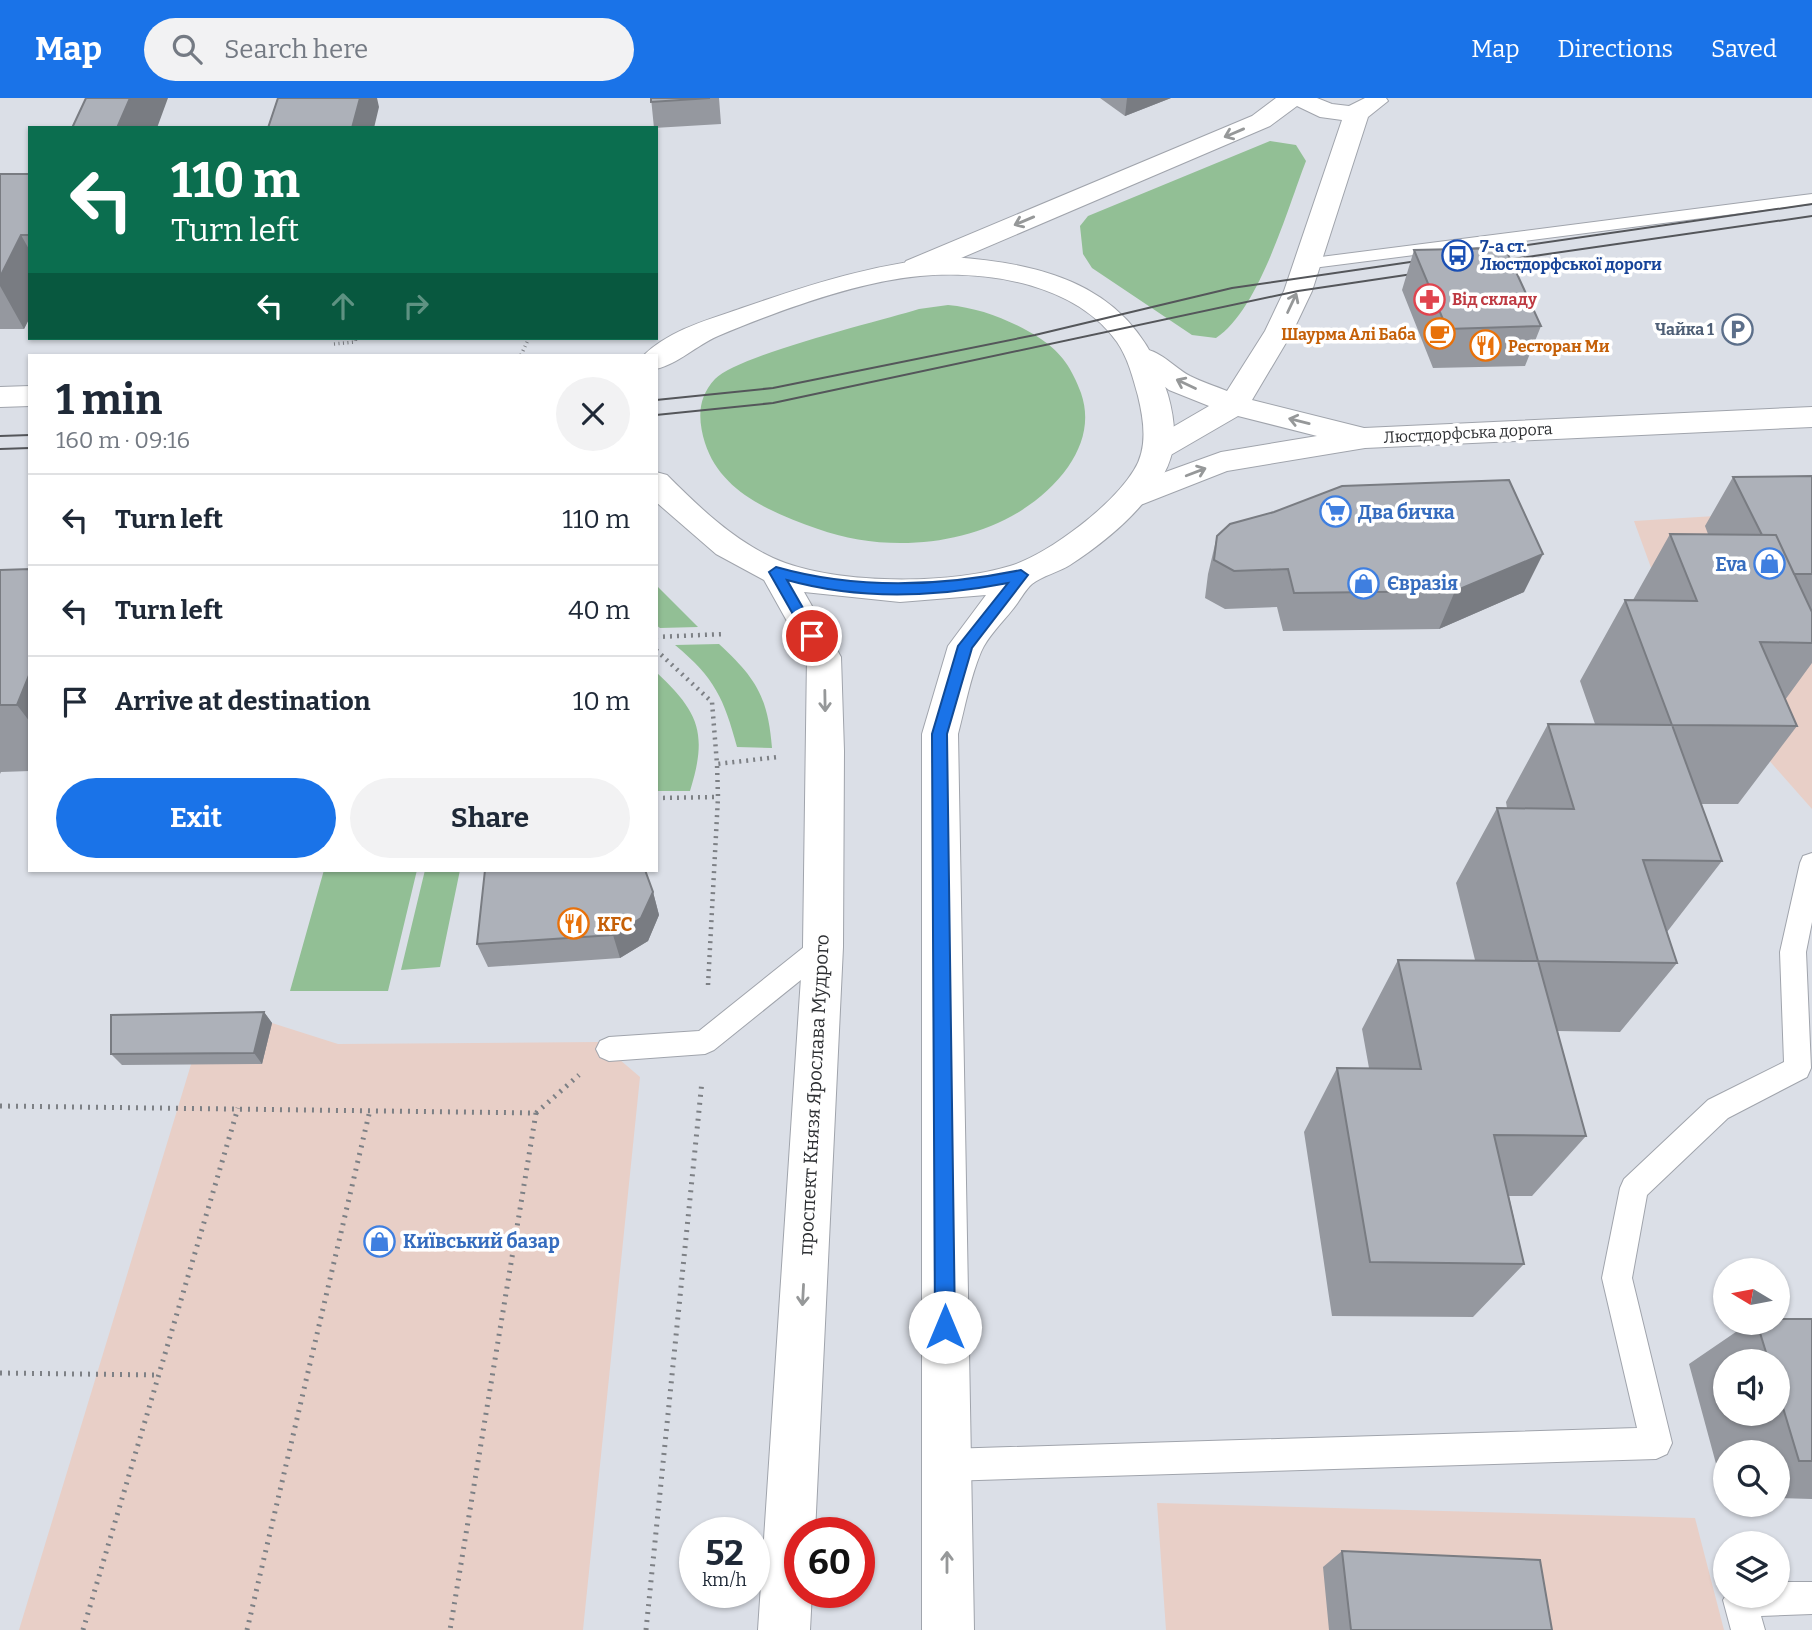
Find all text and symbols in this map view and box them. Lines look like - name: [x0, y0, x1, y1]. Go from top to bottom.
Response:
- search box: [144, 18, 634, 81]
- text: Map: [35, 29, 102, 69]
- icon: search: [168, 30, 206, 68]
- text: Search here: [224, 34, 368, 65]
- text: Map: [1471, 35, 1520, 63]
- text: Directions: [1558, 35, 1673, 63]
- text: Saved: [1711, 35, 1777, 63]
- one-way arrow: [1224, 127, 1245, 140]
- text: 110 m: [171, 151, 300, 210]
- icon: left: [56, 154, 147, 245]
- text: Turn left: [171, 211, 299, 249]
- one-way arrow: [1014, 215, 1036, 228]
- place label: 7-а ст. Люстдорфської дороги: [1480, 237, 1662, 274]
- bus stop icon: 7-а ст. Люстдорфської дороги: [1440, 238, 1474, 272]
- pharmacy icon: Від складу: [1412, 282, 1446, 316]
- icon: left: [251, 287, 289, 325]
- icon: ahead: [324, 287, 362, 325]
- icon: right: [397, 287, 435, 325]
- place label: Від складу: [1452, 290, 1537, 309]
- one-way arrow: [1286, 293, 1300, 314]
- parking icon: Чайка 1: [1720, 312, 1754, 346]
- cafe icon: Шаурма Алі Баба: [1422, 317, 1456, 351]
- place label: Чайка 1: [1655, 320, 1714, 339]
- place label: Шаурма Алі Баба: [1281, 325, 1416, 344]
- restaurant icon: Ресторан Ми: [1468, 329, 1502, 363]
- place label: Ресторан Ми: [1508, 337, 1610, 356]
- text: 1 min: [56, 375, 162, 425]
- button: close: [556, 377, 630, 451]
- one-way arrow: [1175, 377, 1197, 390]
- one-way arrow: [1289, 414, 1311, 427]
- street label: Люстдорфська дорога: [1383, 419, 1553, 447]
- text: 160 m · 09:16: [56, 426, 190, 454]
- one-way arrow: [1185, 464, 1207, 477]
- supermarket icon: Два бичка: [1318, 495, 1352, 529]
- icon: left: [56, 501, 94, 539]
- place label: Два бичка: [1358, 501, 1455, 524]
- text: Turn left: [115, 504, 223, 535]
- text: 110 m: [562, 504, 630, 535]
- shop icon: Eva: [1753, 547, 1787, 581]
- place label: Eva: [1715, 553, 1747, 576]
- shop icon: Євразія: [1347, 566, 1381, 600]
- place label: Євразія: [1387, 572, 1458, 595]
- icon: left: [56, 592, 94, 630]
- text: Turn left: [115, 595, 223, 626]
- text: 40 m: [568, 595, 630, 626]
- pin: [782, 606, 842, 666]
- icon: arrive: [793, 617, 831, 655]
- icon: arrive: [56, 683, 94, 721]
- text: Arrive at destination: [115, 686, 370, 717]
- text: 10 m: [573, 686, 630, 717]
- one-way arrow: [818, 689, 831, 712]
- button: Exit: [56, 778, 336, 858]
- button: Share: [350, 778, 630, 858]
- restaurant icon: KFC: [557, 907, 591, 941]
- place label: KFC: [597, 913, 632, 936]
- street label: проспект Князя Ярослава Мудрого: [794, 934, 834, 1256]
- shop icon: Київський базар: [363, 1224, 397, 1258]
- place label: Київський базар: [403, 1230, 560, 1253]
- north arrow: [1713, 1258, 1790, 1335]
- map controls: [1713, 1258, 1790, 1608]
- one-way arrow: [796, 1284, 809, 1307]
- position arrow: [908, 1290, 982, 1364]
- button: sound: [1713, 1349, 1790, 1426]
- button: search: [1713, 1440, 1790, 1517]
- speed limit sign: 60: [784, 1517, 875, 1608]
- button: layers: [1713, 1531, 1790, 1608]
- text: 52: [705, 1532, 744, 1574]
- one-way arrow: [940, 1551, 954, 1574]
- text: km/h: [702, 1569, 747, 1591]

